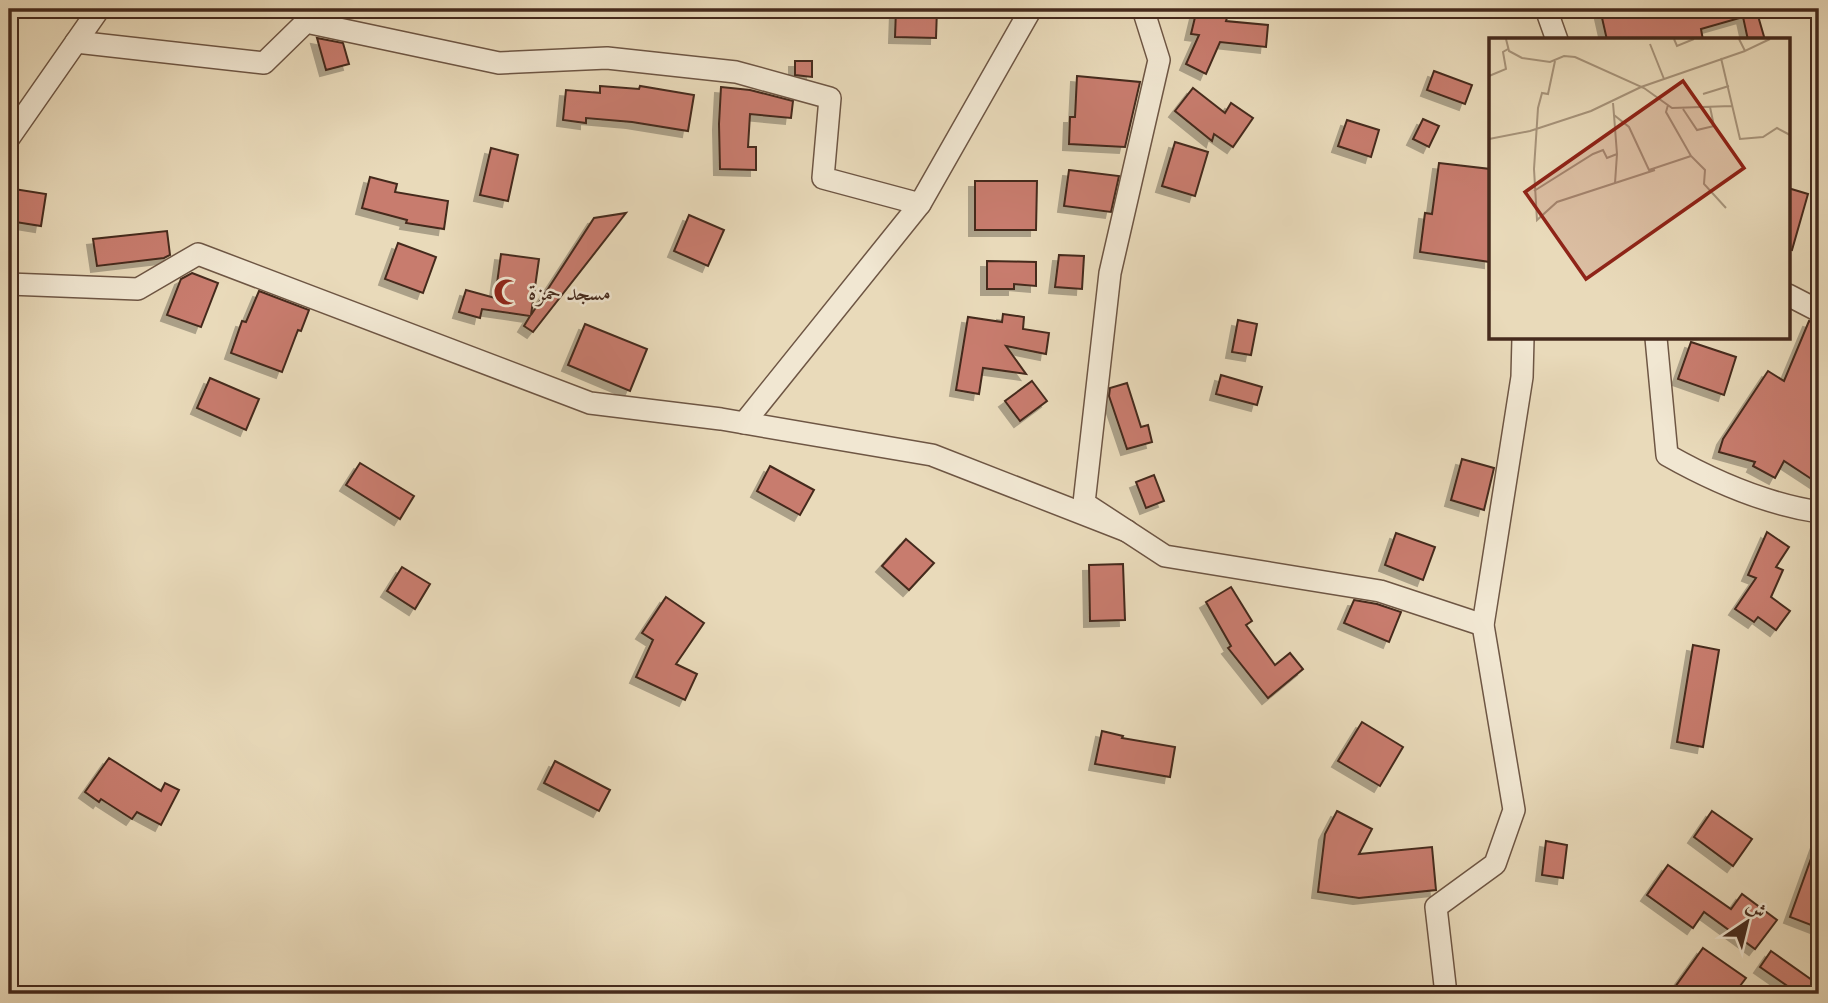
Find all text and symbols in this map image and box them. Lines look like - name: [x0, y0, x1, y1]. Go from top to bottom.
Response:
- inset map: [1489, 38, 1790, 340]
- mosque icon: مسجد حمزة: [492, 277, 522, 307]
- place label: مسجد حمزة: [528, 279, 611, 307]
- north arrow: [1713, 888, 1783, 958]
- text: ش: [1742, 894, 1771, 924]

